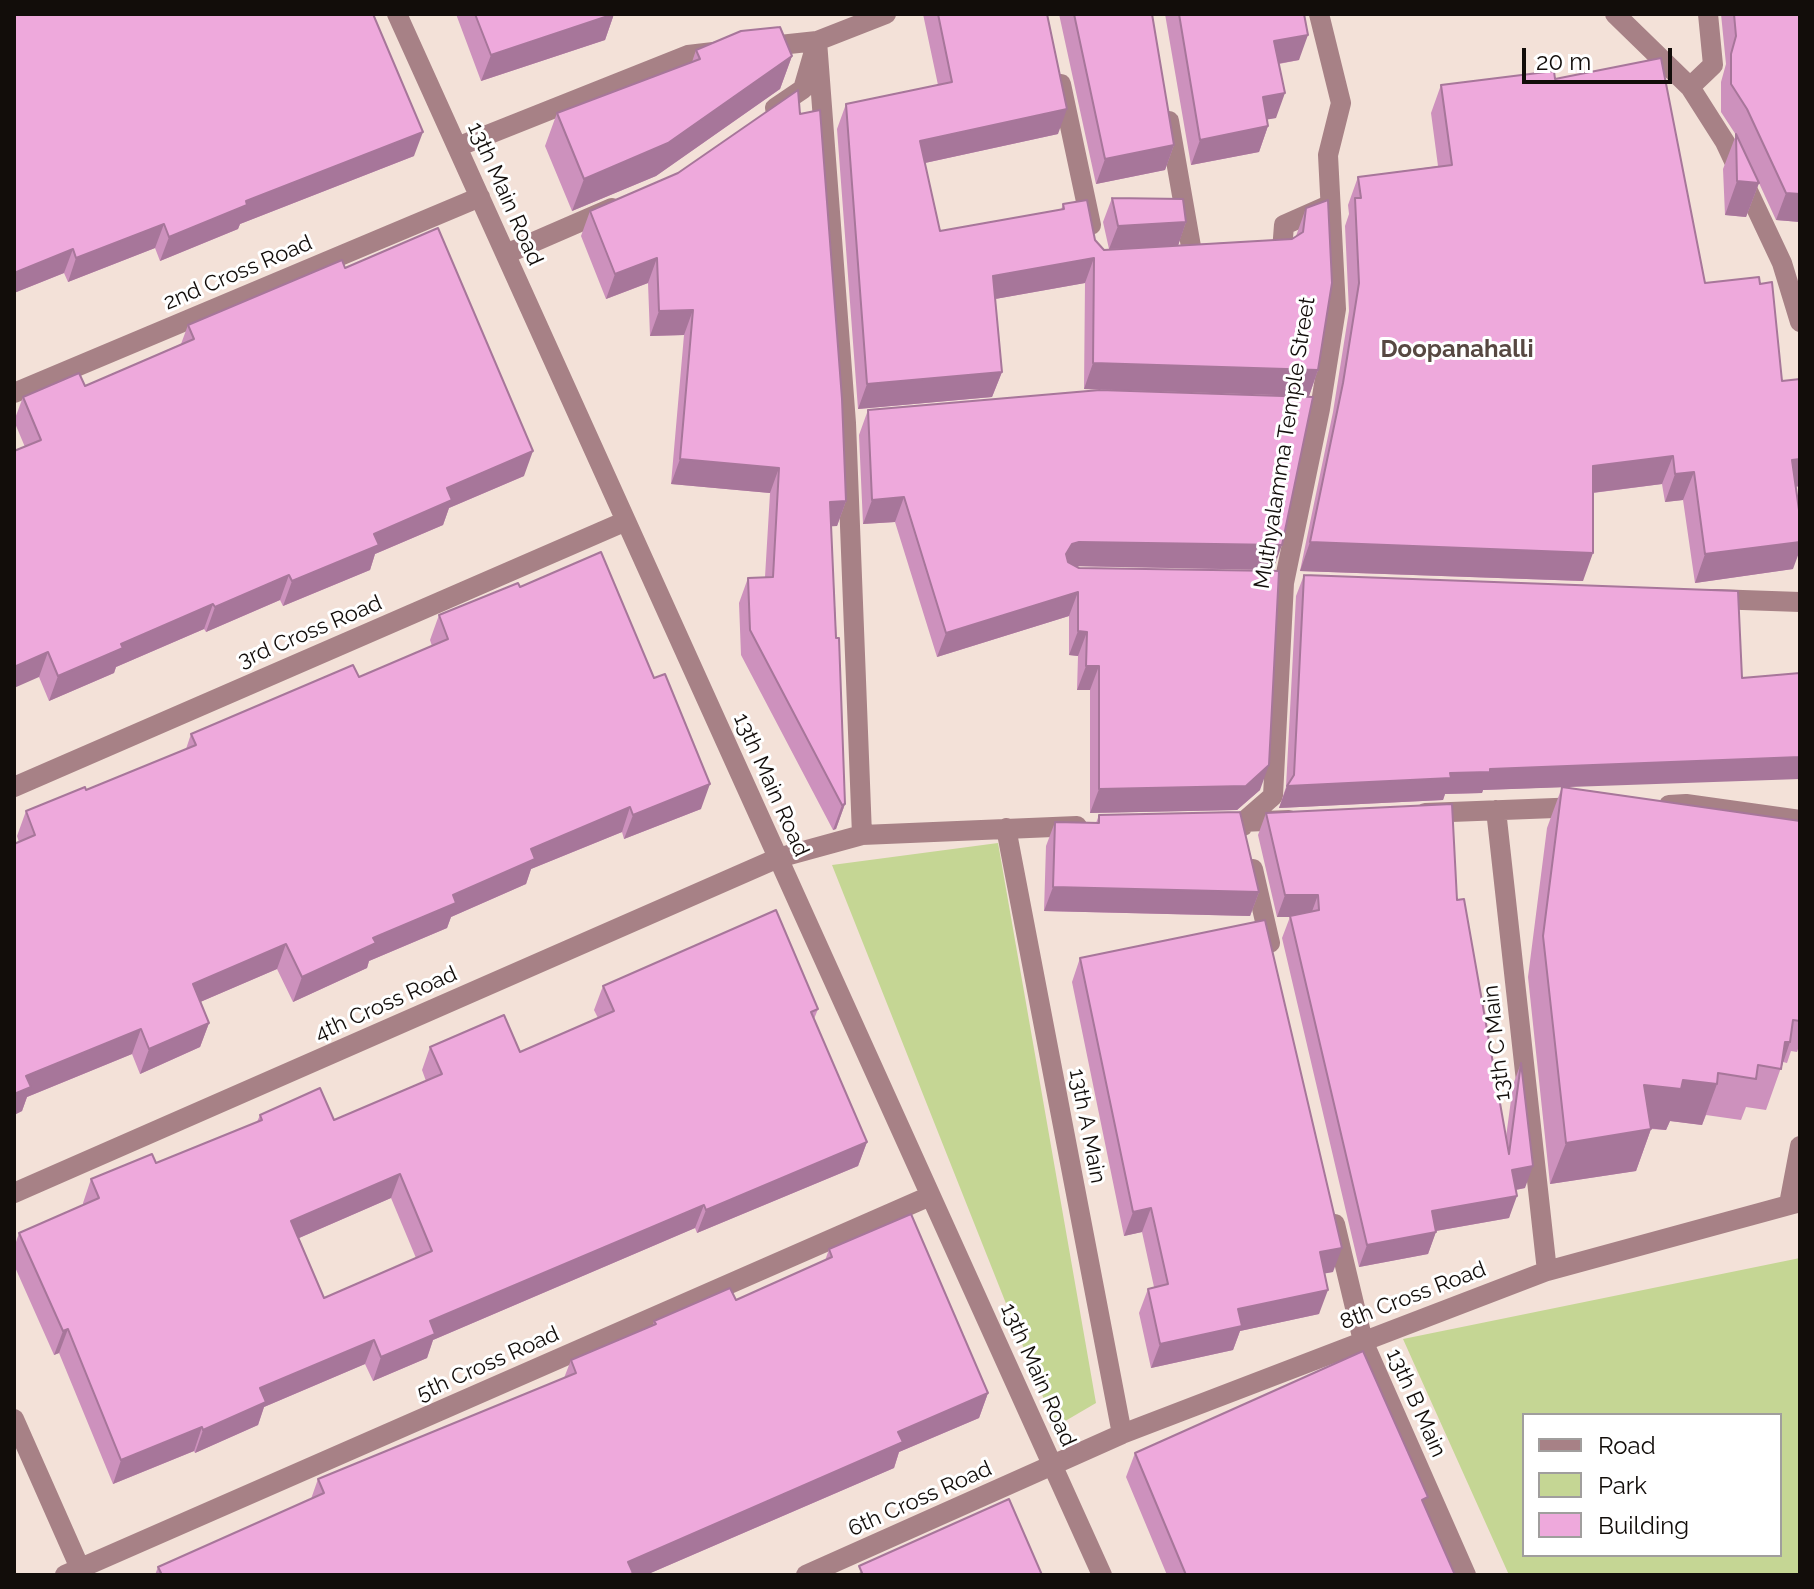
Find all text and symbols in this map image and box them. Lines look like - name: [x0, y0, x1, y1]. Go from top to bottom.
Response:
- scale bar: [1526, 32, 1676, 82]
- text: 20 m: [1536, 47, 1591, 76]
- street label: 13th Main Road: [462, 118, 548, 270]
- street label: 2nd Cross Road: [160, 230, 316, 316]
- street label: Muthyalamma Temple Street: [1249, 295, 1321, 591]
- district label: Doopanahalli: [1380, 336, 1534, 364]
- street label: 3rd Cross Road: [234, 590, 386, 674]
- street label: 13th Main Road: [728, 709, 814, 861]
- street label: 4th Cross Road: [311, 961, 461, 1047]
- street label: 13th C Main: [1478, 984, 1516, 1102]
- street label: 13th A Main: [1063, 1066, 1111, 1186]
- street label: 8th Cross Road: [1336, 1256, 1490, 1336]
- street label: 13th Main Road: [995, 1299, 1081, 1451]
- street label: 5th Cross Road: [413, 1321, 563, 1407]
- street label: 13th B Main: [1380, 1345, 1452, 1461]
- legend: [1522, 1413, 1782, 1557]
- text: Road: [1598, 1431, 1656, 1460]
- street label: 6th Cross Road: [844, 1456, 996, 1542]
- text: Park: [1598, 1471, 1647, 1500]
- text: Building: [1598, 1511, 1689, 1540]

